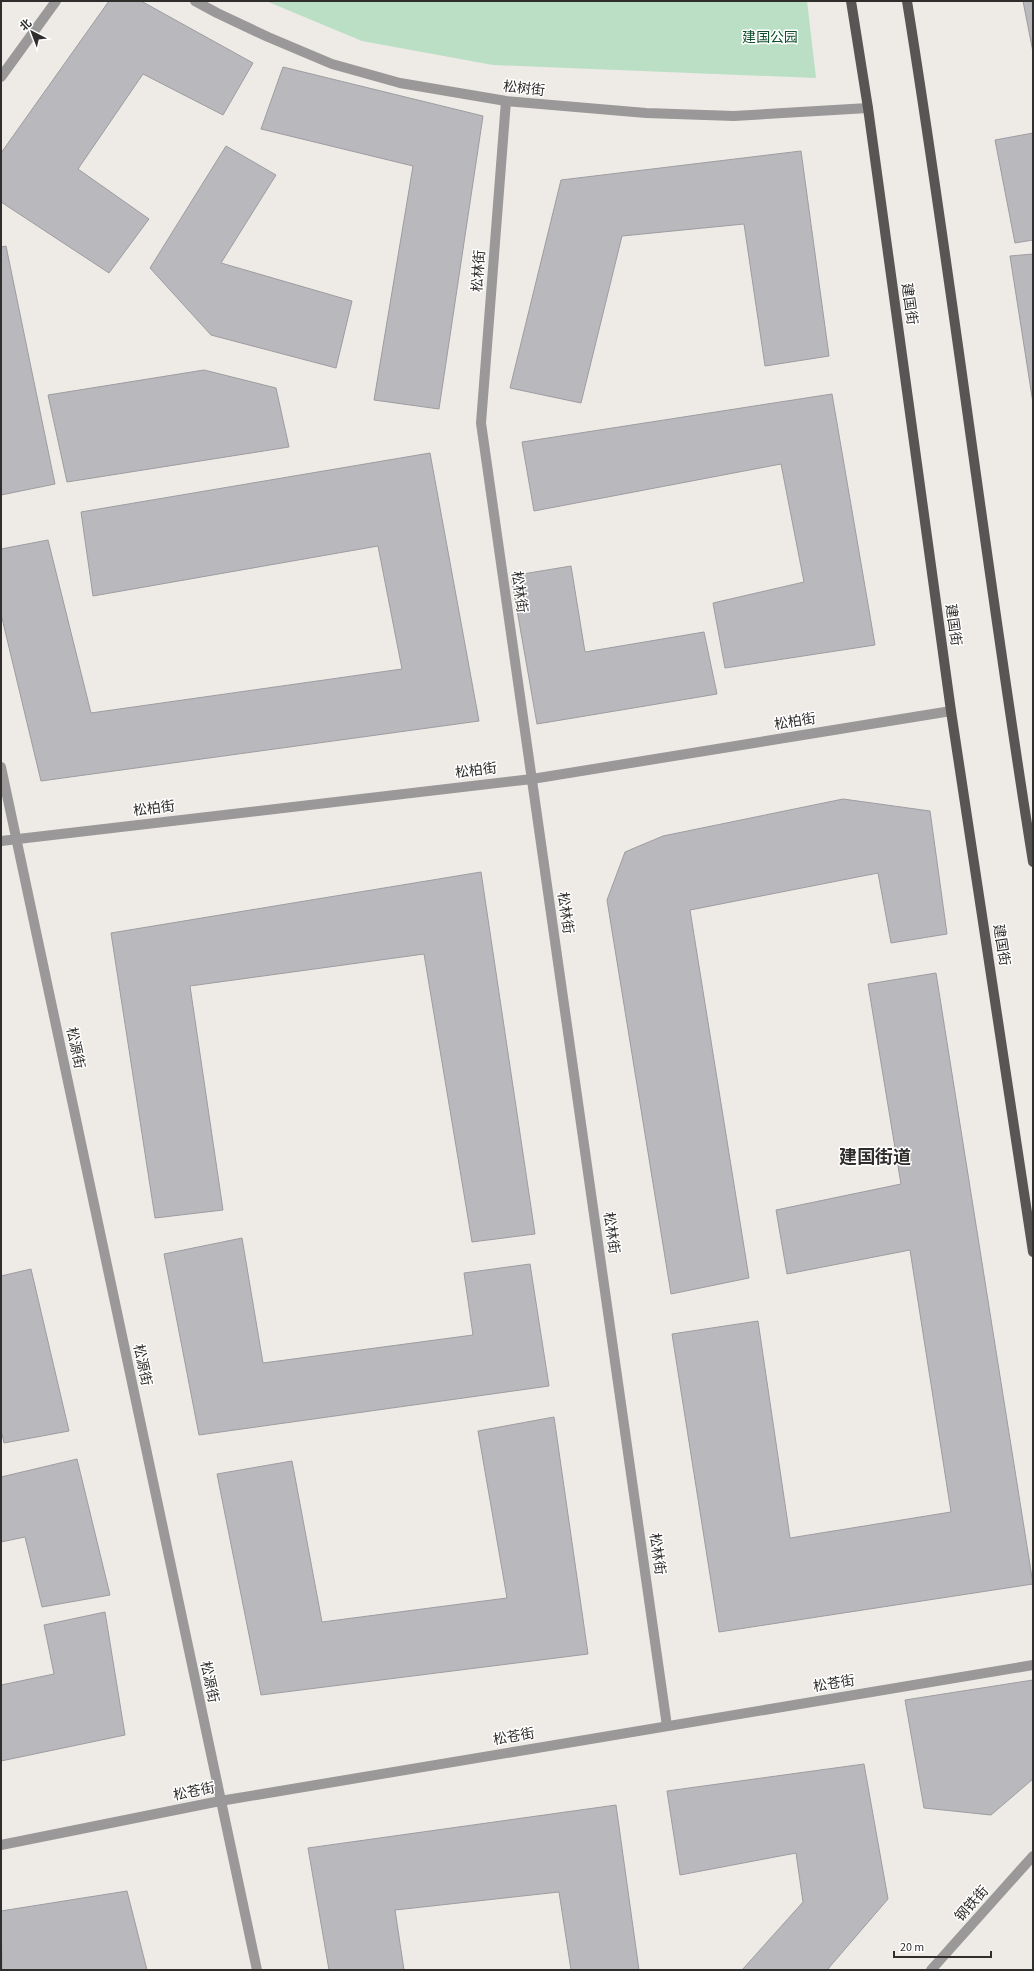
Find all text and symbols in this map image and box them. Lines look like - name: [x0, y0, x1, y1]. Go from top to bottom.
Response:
- north arrow: [12, 12, 52, 52]
- text: 北: [17, 16, 35, 34]
- park label: 建国公园: [742, 28, 798, 48]
- street label: 松树街: [502, 77, 546, 101]
- street label: 松林街: [468, 249, 490, 293]
- street label: 建国街: [896, 282, 922, 326]
- street label: 松林街: [506, 570, 532, 614]
- street label: 建国街: [940, 603, 966, 647]
- street label: 松柏街: [773, 709, 817, 735]
- street label: 松柏街: [454, 759, 498, 783]
- street label: 松柏街: [132, 797, 176, 821]
- street label: 松林街: [552, 891, 578, 935]
- street label: 建国街: [988, 923, 1014, 967]
- street label: 松源街: [61, 1025, 89, 1071]
- district label: 建国街道: [839, 1145, 911, 1170]
- street label: 松林街: [598, 1211, 624, 1255]
- street label: 松源街: [128, 1342, 156, 1388]
- street label: 松林街: [644, 1532, 670, 1576]
- street label: 松源街: [195, 1659, 223, 1705]
- street label: 松苍街: [812, 1671, 856, 1697]
- street label: 松苍街: [492, 1724, 536, 1750]
- street label: 松苍街: [171, 1778, 217, 1806]
- street label: 钢铁街: [951, 1882, 993, 1926]
- scale bar: [894, 1933, 991, 1959]
- text: 20 m: [900, 1939, 924, 1956]

